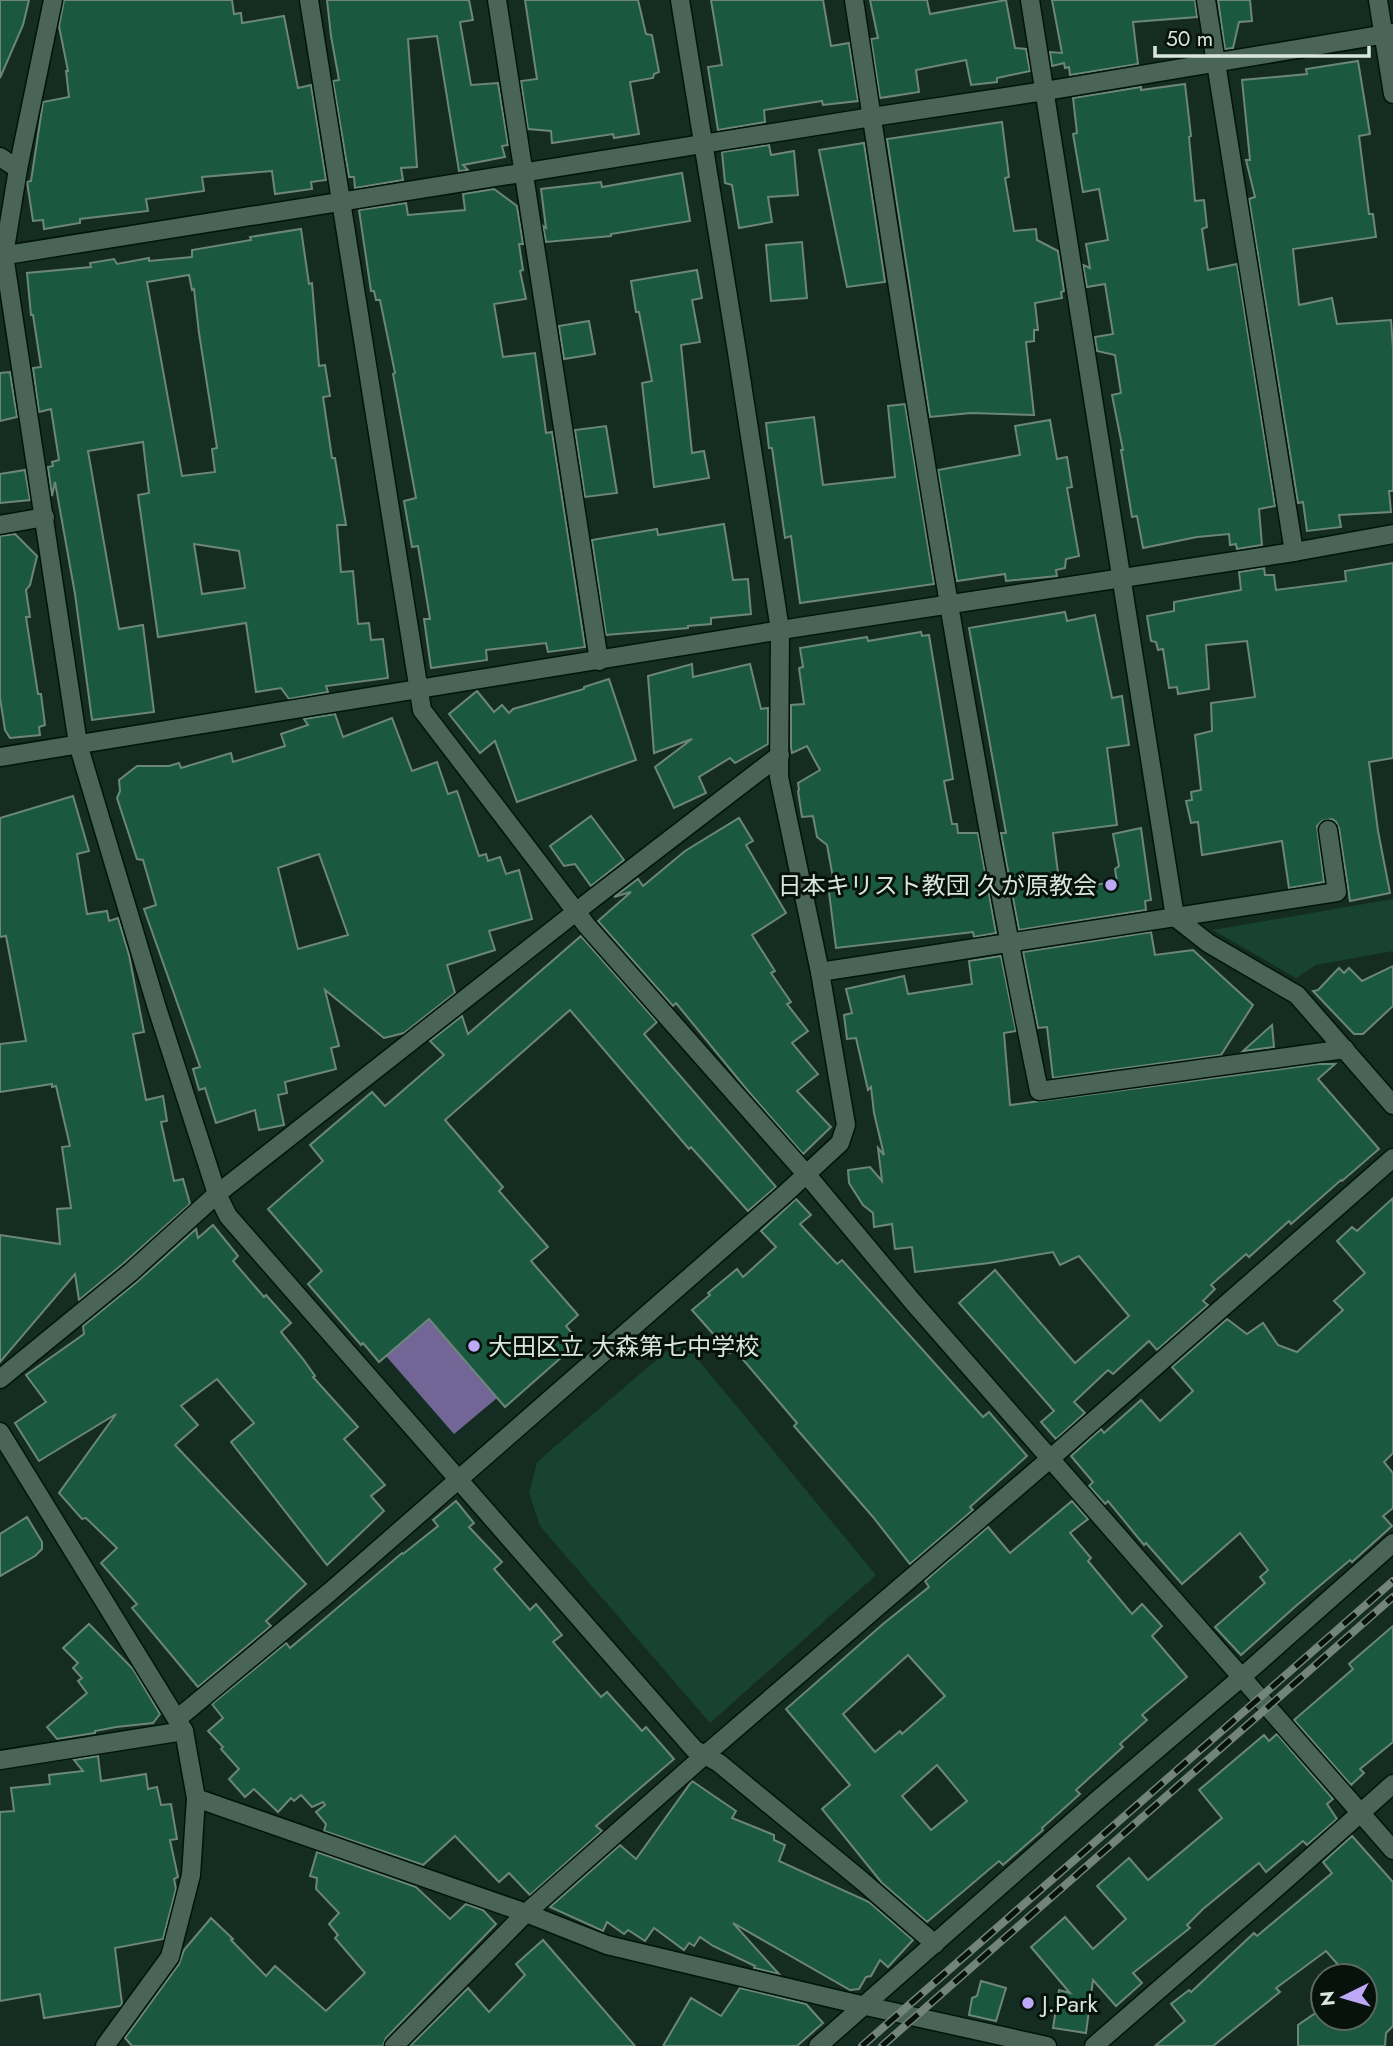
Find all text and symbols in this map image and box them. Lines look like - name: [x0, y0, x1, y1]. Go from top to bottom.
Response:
- scale bar: [1155, 14, 1368, 58]
- text: 50 m: [1166, 24, 1213, 54]
- place label: 日本キリスト教団 久が原教会: [778, 868, 1097, 903]
- marker: 日本キリスト教団 久が原教会: [1103, 877, 1119, 893]
- place label: 大田区立 大森第七中学校: [488, 1329, 759, 1364]
- marker: 大田区立 大森第七中学校: [466, 1338, 482, 1354]
- north arrow: [1309, 1962, 1379, 2032]
- place label: J.Park: [1039, 1986, 1098, 2021]
- text: N: [1313, 1990, 1342, 2007]
- marker: J.Park: [1020, 1995, 1036, 2011]

